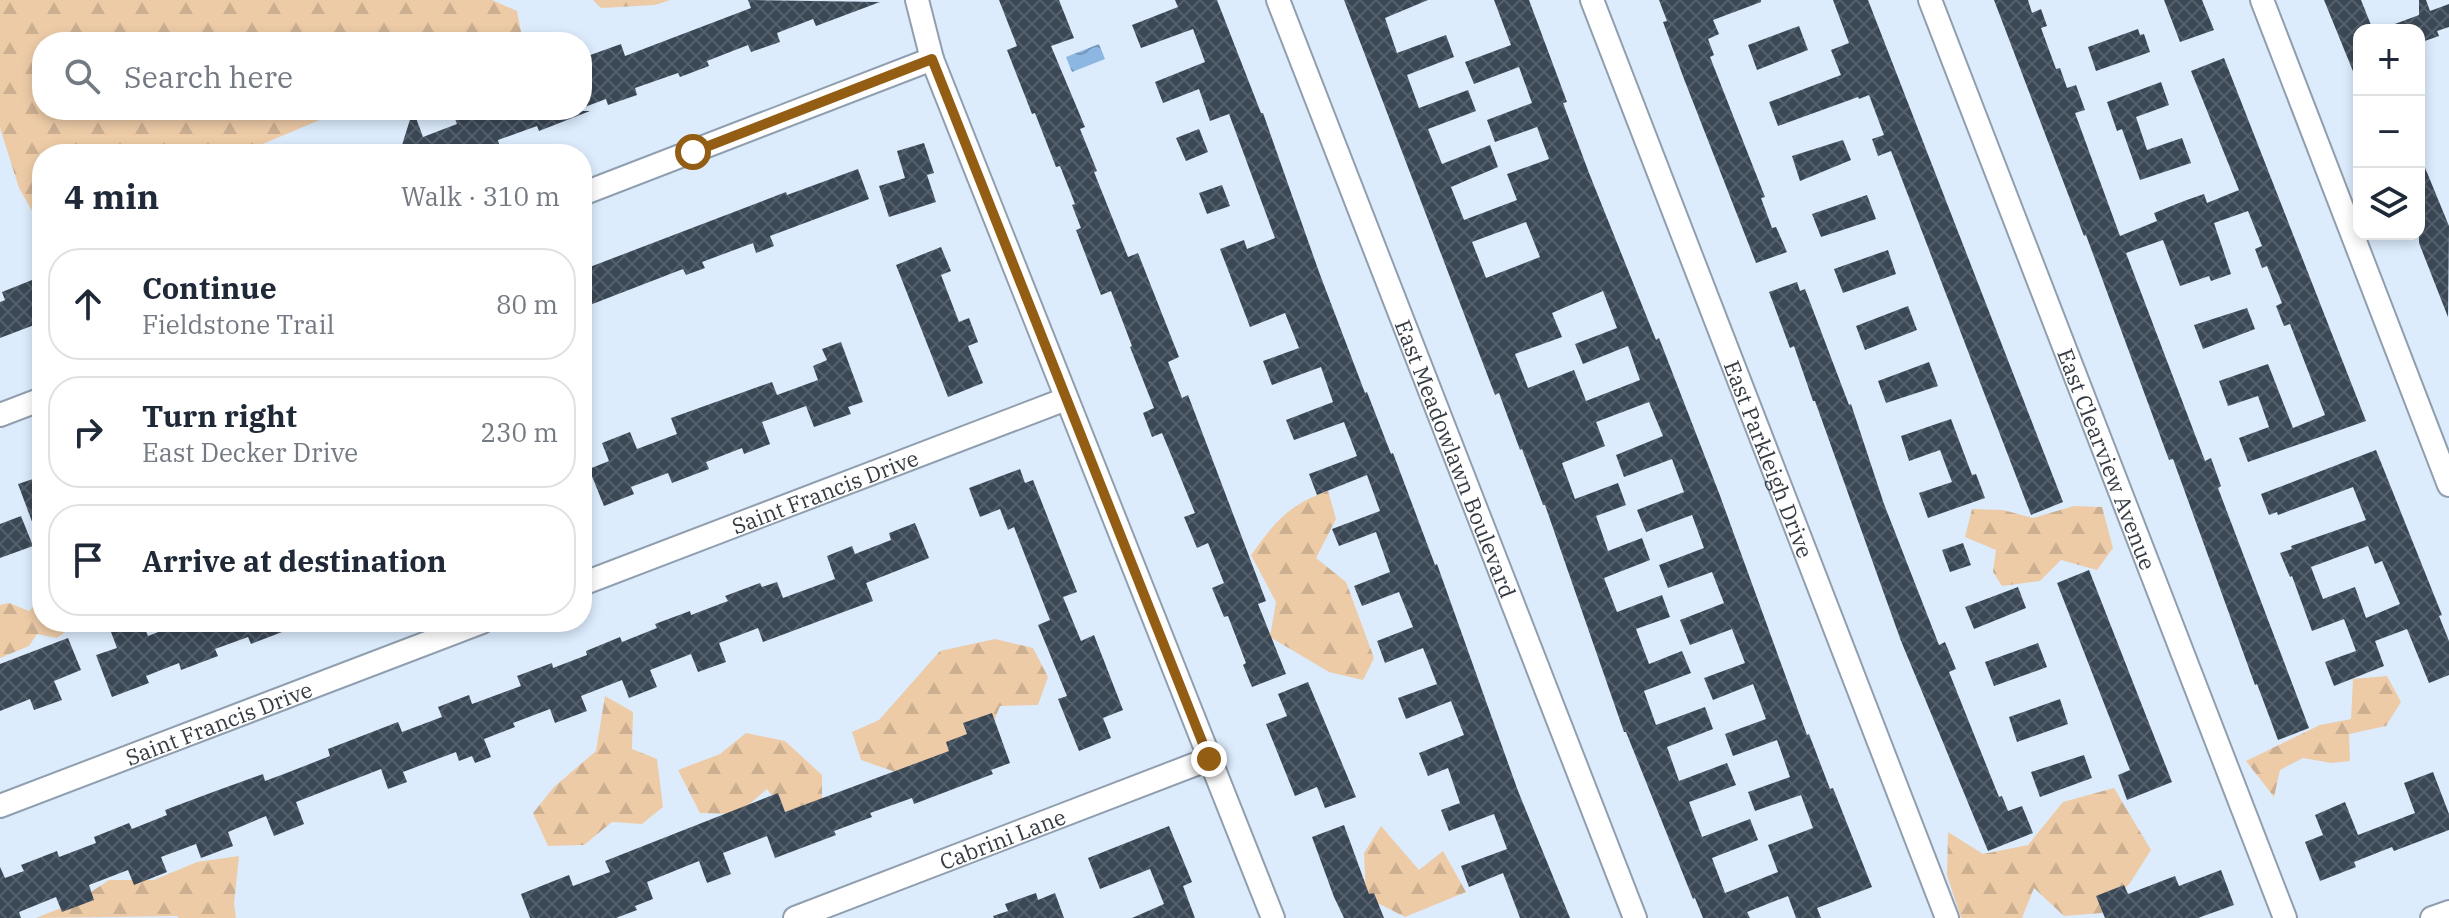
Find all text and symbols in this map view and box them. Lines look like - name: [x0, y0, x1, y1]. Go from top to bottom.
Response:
- map controls: [2353, 24, 2425, 240]
- button: +: [2353, 24, 2425, 96]
- search box: [32, 32, 592, 120]
- icon: search: [60, 54, 104, 98]
- text: Search here: [124, 57, 293, 96]
- button: −: [2353, 96, 2425, 168]
- route start: [675, 134, 711, 170]
- button: layers: [2353, 168, 2425, 240]
- text: 4 min: [64, 174, 159, 218]
- text: Walk · 310 m: [401, 179, 560, 213]
- text: Continue: [142, 268, 277, 307]
- icon: ahead: [66, 282, 110, 326]
- text: 80 m: [496, 287, 558, 321]
- text: Fieldstone Trail: [142, 307, 335, 341]
- street label: East Meadowlawn Boulevard: [1389, 315, 1524, 602]
- street label: East Clearview Avenue: [2052, 344, 2163, 574]
- street label: East Parkleigh Drive: [1718, 356, 1821, 562]
- text: Turn right: [142, 396, 297, 435]
- icon: right: [66, 410, 110, 454]
- text: 230 m: [480, 415, 558, 449]
- text: East Decker Drive: [142, 435, 358, 469]
- street label: Saint Francis Drive: [727, 442, 922, 540]
- icon: arrive: [66, 538, 110, 582]
- text: Arrive at destination: [142, 541, 447, 580]
- street label: Saint Francis Drive: [121, 674, 316, 771]
- route end: [1191, 741, 1227, 777]
- street label: Cabrini Lane: [935, 801, 1069, 876]

